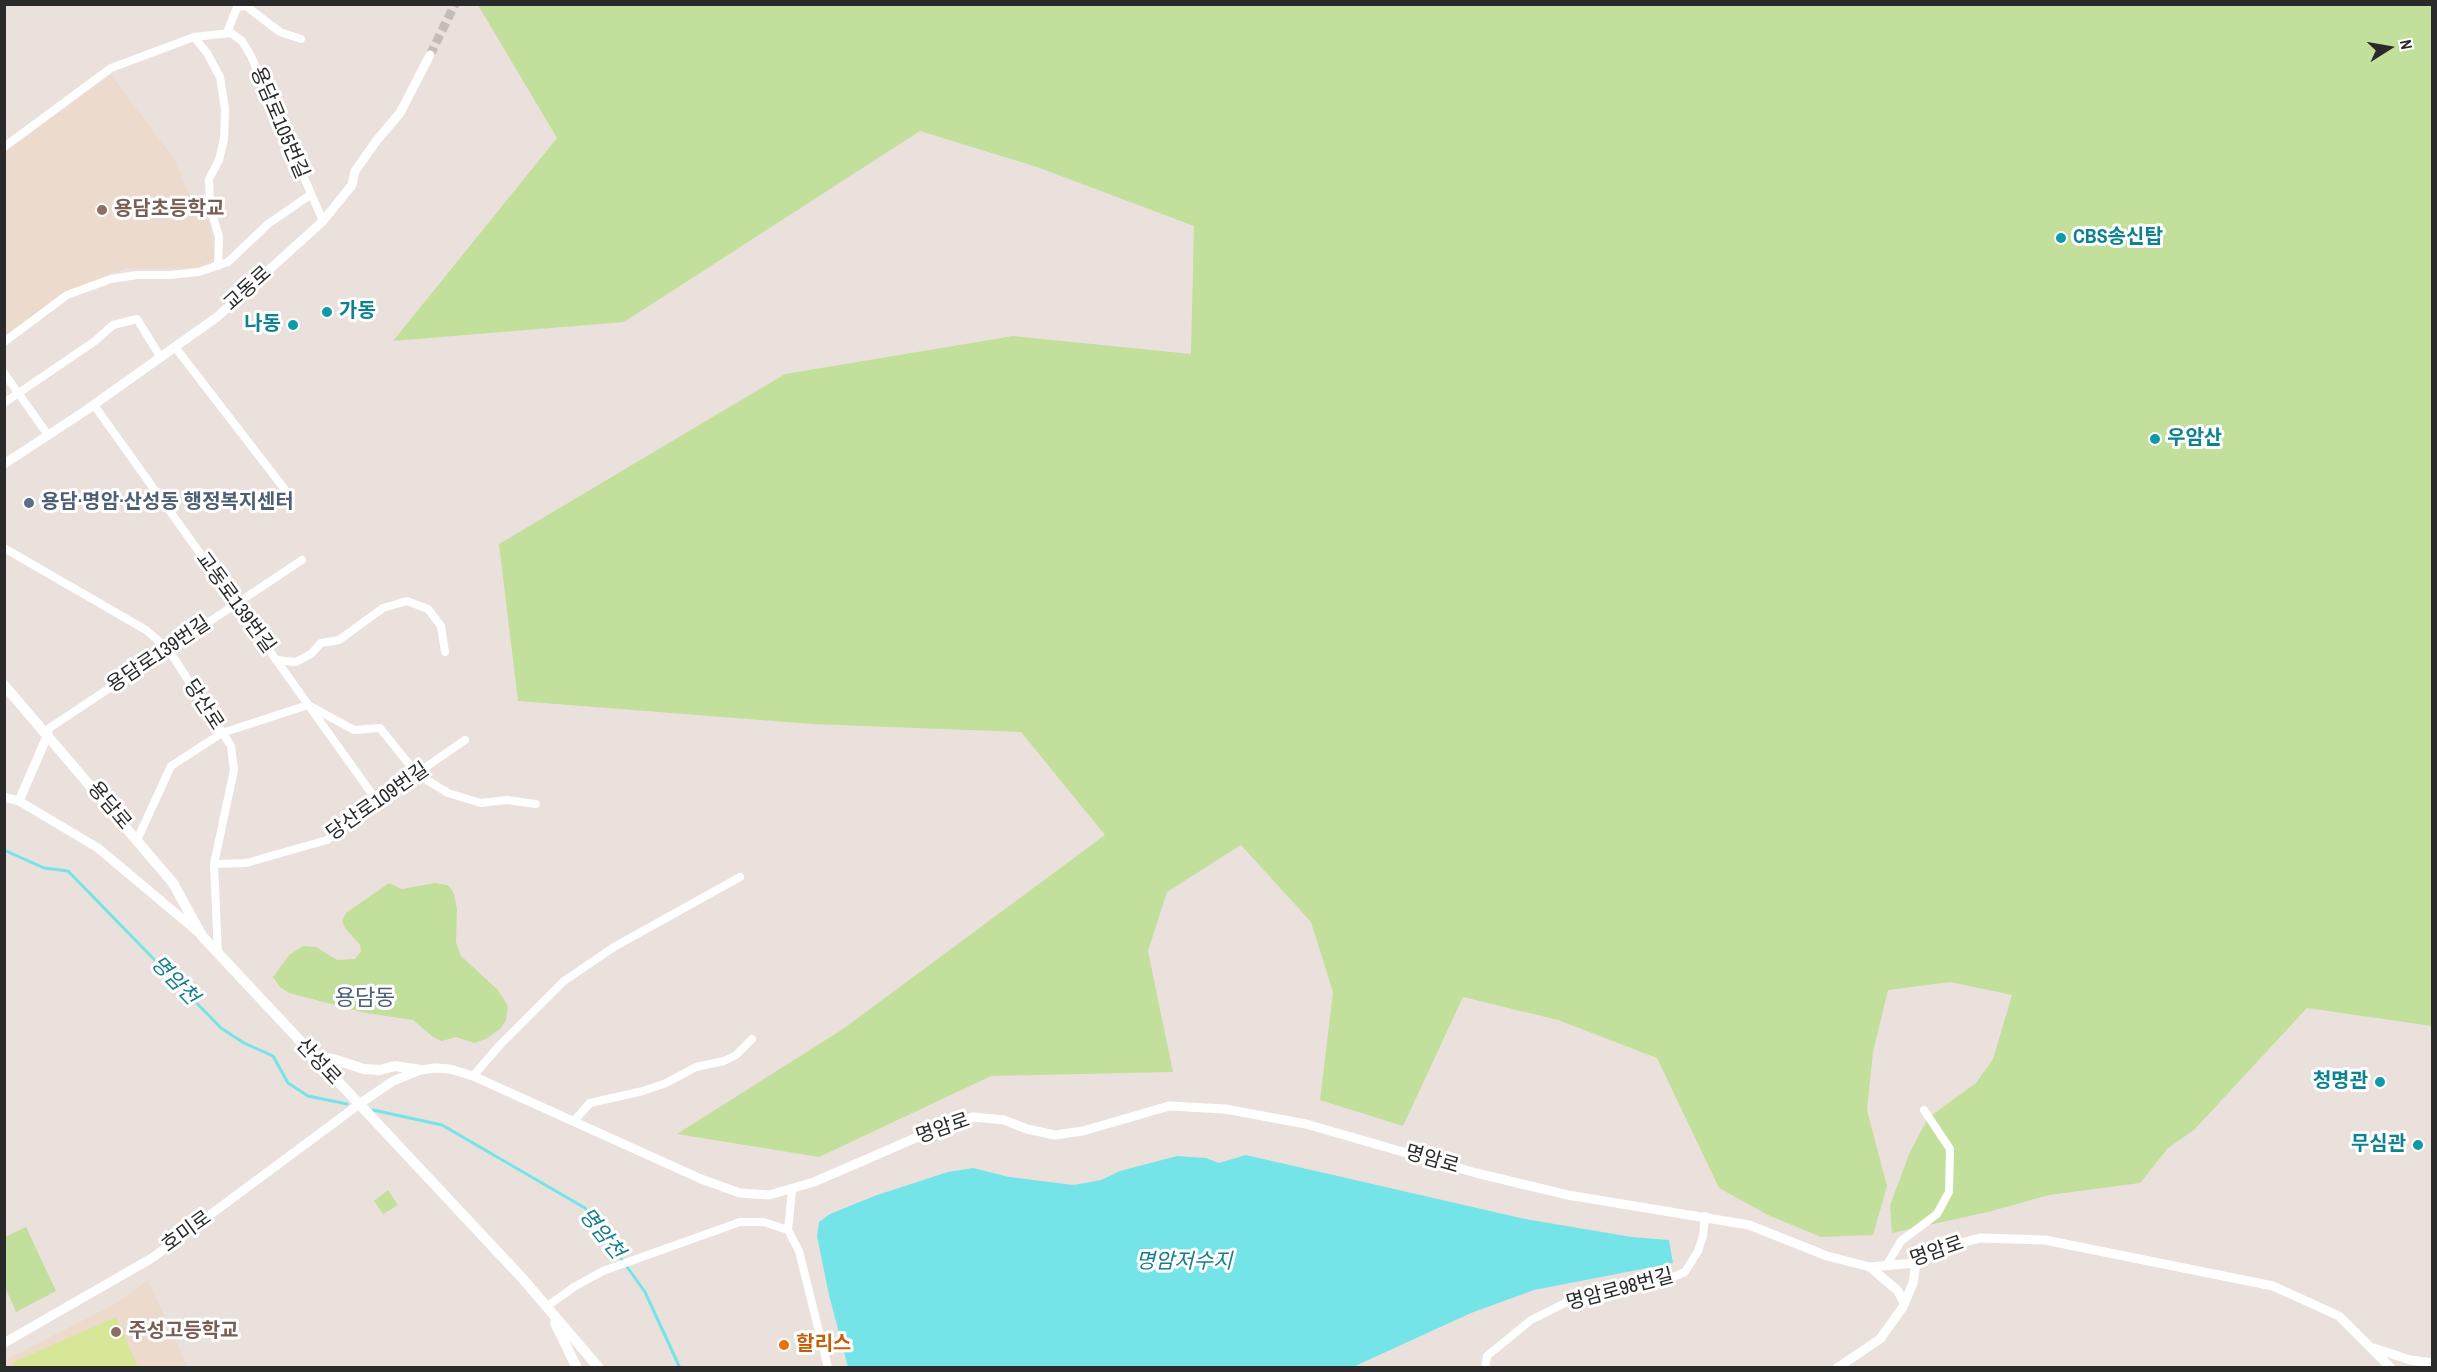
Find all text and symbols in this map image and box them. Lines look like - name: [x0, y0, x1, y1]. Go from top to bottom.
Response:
- north arrow: [2359, 18, 2419, 78]
- text: N: [2395, 38, 2418, 51]
- street label: 용담로105번길: [245, 63, 313, 183]
- place label: 용담초등학교: [114, 198, 224, 222]
- marker: 용담초등학교: [95, 203, 109, 217]
- place label: CBS송신탑: [2073, 226, 2163, 250]
- marker: CBS송신탑: [2054, 231, 2068, 245]
- street label: 교동로: [219, 262, 277, 316]
- place label: 가동: [339, 300, 376, 324]
- marker: 가동: [320, 305, 334, 319]
- place label: 나동: [244, 313, 281, 337]
- marker: 나동: [286, 318, 300, 332]
- place label: 우암산: [2167, 427, 2222, 451]
- marker: 우암산: [2148, 432, 2162, 446]
- place label: 용담·명암·산성동 행정복지센터: [41, 491, 294, 515]
- marker: 용담·명암·산성동 행정복지센터: [22, 496, 36, 510]
- street label: 교동로139번길: [190, 548, 280, 658]
- street label: 용담로139번길: [103, 612, 215, 698]
- street label: 당산로: [178, 675, 228, 735]
- street label: 당산로109번길: [322, 758, 434, 846]
- street label: 용담로: [82, 777, 136, 835]
- water label: 명암천: [145, 951, 203, 1011]
- district label: 용담동: [335, 986, 395, 1012]
- street label: 산성로: [290, 1034, 346, 1090]
- place label: 청명관: [2313, 1070, 2368, 1094]
- marker: 청명관: [2373, 1075, 2387, 1089]
- street label: 명암로: [913, 1109, 973, 1149]
- place label: 무심관: [2351, 1133, 2406, 1157]
- marker: 무심관: [2411, 1138, 2425, 1152]
- street label: 명암로: [1402, 1141, 1462, 1179]
- water label: 명암천: [573, 1204, 629, 1264]
- street label: 호미로: [158, 1206, 216, 1258]
- street label: 명암로: [1907, 1232, 1967, 1272]
- water label: 명암저수지: [1136, 1249, 1232, 1275]
- street label: 명암로98번길: [1564, 1264, 1676, 1316]
- place label: 주성고등학교: [128, 1320, 238, 1344]
- marker: 주성고등학교: [109, 1325, 123, 1339]
- place label: 할리스: [796, 1333, 851, 1357]
- marker: 할리스: [777, 1338, 791, 1352]

